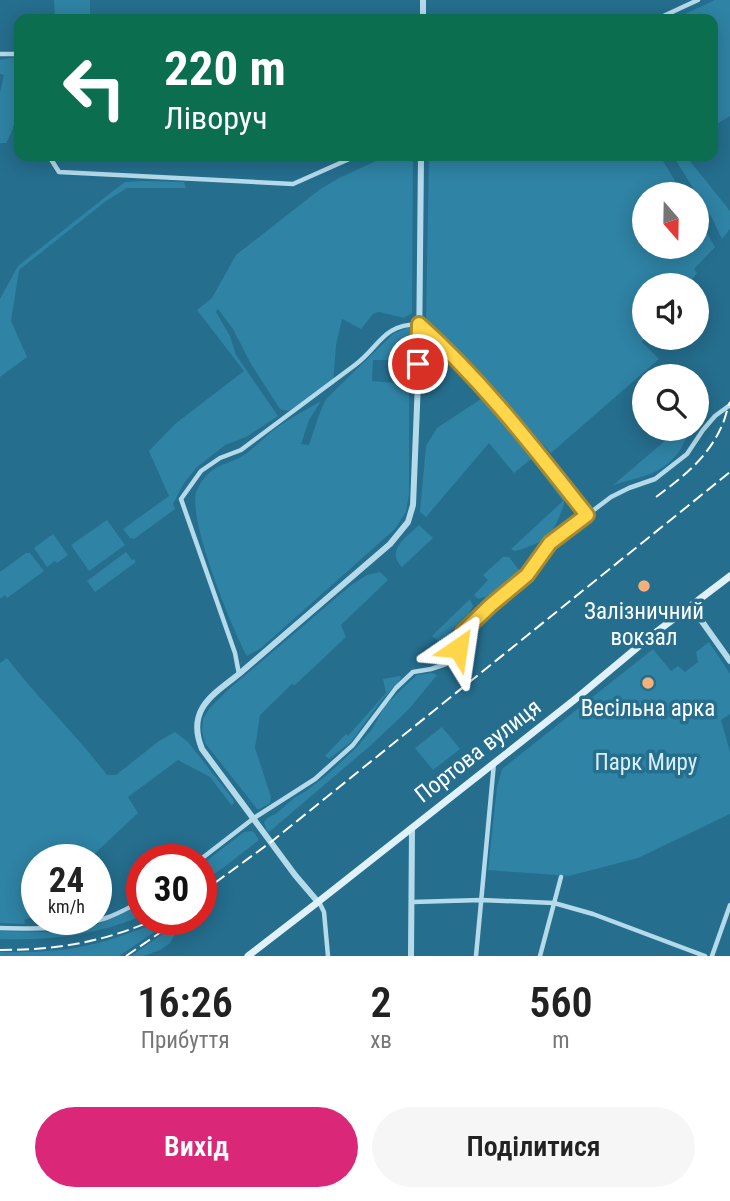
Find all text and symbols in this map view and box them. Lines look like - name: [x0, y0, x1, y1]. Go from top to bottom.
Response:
- text: 220 m: [164, 40, 286, 97]
- icon: left: [49, 42, 140, 133]
- text: Ліворуч: [164, 99, 268, 137]
- north arrow: [632, 182, 709, 259]
- map controls: [632, 182, 709, 441]
- button: sound: [632, 273, 709, 350]
- pin: [388, 334, 448, 394]
- icon: arrive: [399, 345, 437, 383]
- button: search: [632, 364, 709, 441]
- marker: Залізничний вокзал: [636, 578, 652, 594]
- place label: Залізничний вокзал: [584, 598, 704, 651]
- position arrow: [421, 611, 495, 685]
- marker: Весільна арка: [640, 675, 656, 691]
- street label: Портова вулиця: [410, 693, 546, 809]
- place label: Весільна арка: [581, 695, 715, 722]
- park label: Парк Миру: [595, 749, 698, 776]
- speed limit sign: 30: [126, 844, 217, 935]
- text: 24: [49, 860, 84, 901]
- text: km/h: [48, 896, 85, 917]
- text: 16:26: [137, 978, 233, 1027]
- text: 2: [371, 978, 392, 1027]
- text: 560: [529, 978, 593, 1027]
- text: Прибуття: [141, 1027, 229, 1054]
- text: хв: [370, 1027, 392, 1054]
- text: m: [552, 1027, 570, 1054]
- button: Вихід: [35, 1107, 358, 1187]
- button: Поділитися: [372, 1107, 695, 1187]

